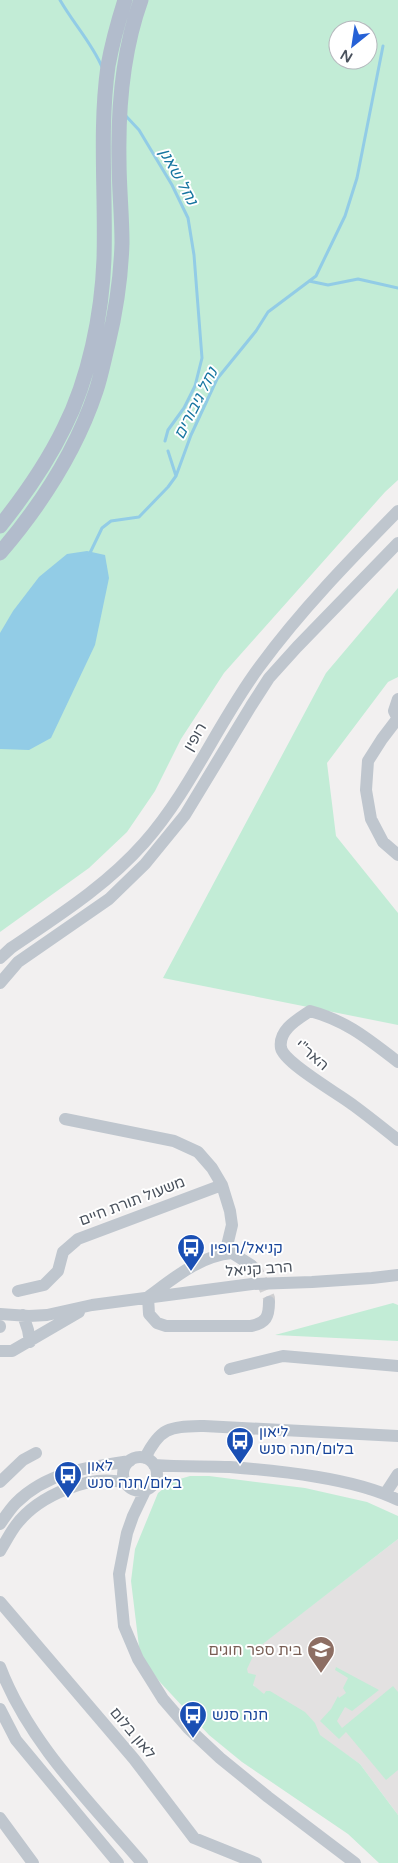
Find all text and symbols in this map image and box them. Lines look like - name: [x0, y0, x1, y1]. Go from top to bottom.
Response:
- north arrow: [328, 20, 378, 70]
- text: N: [338, 46, 356, 66]
- water label: נחל שאנן: [154, 144, 203, 210]
- water label: נחל גיבורים: [169, 363, 223, 443]
- street label: רופין: [180, 720, 210, 754]
- street label: האר"י: [292, 1036, 332, 1074]
- street label: משעול תורת חיים: [77, 1173, 187, 1229]
- bus stop icon: קניאל/רופין: [176, 1233, 206, 1272]
- place label: קניאל/רופין: [210, 1239, 283, 1257]
- street label: הרב קניאל: [225, 1258, 293, 1280]
- place label: ליאון בלום/חנה סנש: [259, 1423, 354, 1458]
- bus stop icon: ליאון בלום/חנה סנש: [225, 1426, 255, 1465]
- place label: לאון בלום/חנה סנש: [87, 1457, 182, 1492]
- bus stop icon: לאון בלום/חנה סנש: [53, 1460, 83, 1499]
- school or university icon: בית ספר חוגים: [306, 1635, 336, 1674]
- place label: בית ספר חוגים: [209, 1641, 302, 1659]
- bus stop icon: חנה סנש: [178, 1700, 208, 1739]
- street label: לאון בלום: [106, 1704, 160, 1762]
- place label: חנה סנש: [212, 1706, 268, 1724]

